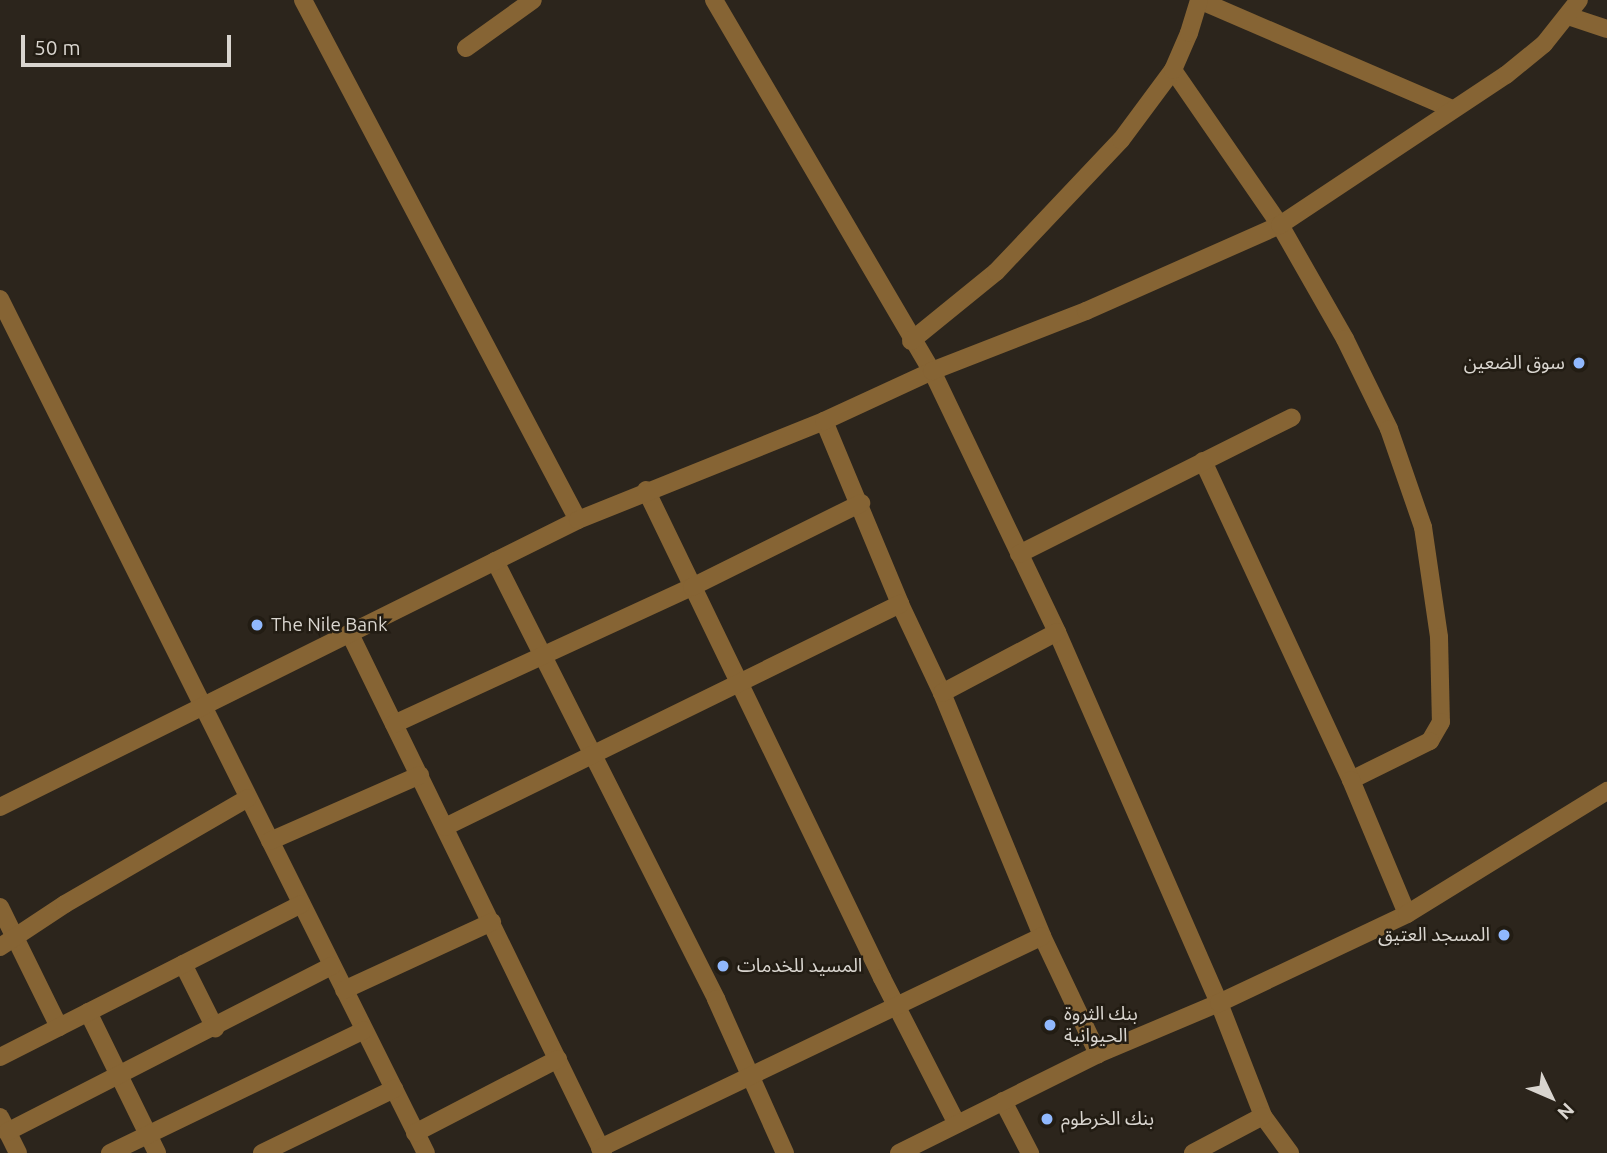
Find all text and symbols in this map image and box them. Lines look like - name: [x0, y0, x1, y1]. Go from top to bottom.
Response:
- scale bar: [24, 21, 234, 65]
- text: 50 m: [34, 35, 81, 59]
- place label: سوق الضعين: [1464, 352, 1565, 374]
- marker: سوق الضعين: [1571, 355, 1587, 371]
- place label: The Nile Bank: [271, 614, 388, 636]
- marker: The Nile Bank: [249, 617, 265, 633]
- place label: المسجد العتيق: [1378, 924, 1490, 946]
- marker: المسجد العتيق: [1496, 927, 1512, 943]
- place label: المسيد للخدمات: [737, 955, 862, 977]
- marker: المسيد للخدمات: [715, 958, 731, 974]
- place label: بنك الثروة الحيوانية: [1064, 1003, 1138, 1047]
- marker: بنك الثروة الحيوانية: [1042, 1017, 1058, 1033]
- north arrow: [1516, 1062, 1586, 1132]
- text: N: [1553, 1099, 1579, 1124]
- place label: بنك الخرطوم: [1061, 1108, 1154, 1130]
- marker: بنك الخرطوم: [1039, 1111, 1055, 1127]

